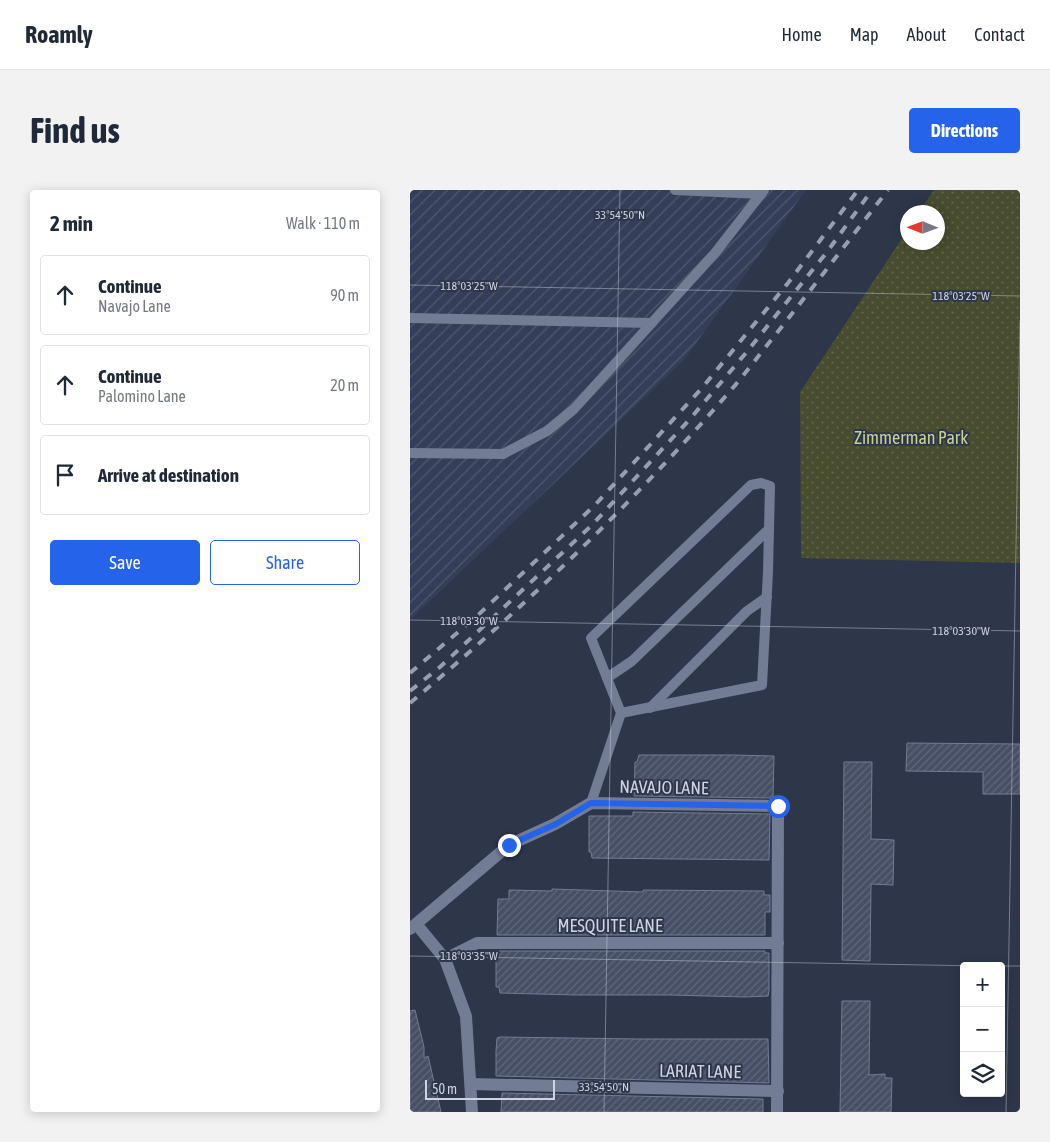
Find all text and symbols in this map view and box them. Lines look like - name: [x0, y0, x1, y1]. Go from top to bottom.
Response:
- text: Roamly: [25, 21, 93, 48]
- text: Home: [782, 24, 822, 45]
- text: Map: [850, 24, 879, 45]
- text: About: [907, 24, 946, 45]
- text: Contact: [974, 24, 1025, 45]
- button: Directions: [909, 108, 1020, 153]
- text: Find us: [30, 110, 120, 150]
- north arrow: [900, 205, 945, 250]
- text: 33°54'50"N: [595, 208, 645, 222]
- text: 2 min: [50, 211, 93, 235]
- text: Walk · 110 m: [286, 214, 360, 232]
- text: Continue: [98, 275, 162, 297]
- text: 118°03'25"W: [440, 279, 498, 293]
- icon: ahead: [51, 281, 79, 309]
- text: 90 m: [330, 286, 359, 304]
- text: 118°03'25"W: [932, 289, 990, 303]
- text: Navajo Lane: [98, 297, 171, 315]
- text: Continue: [98, 365, 162, 387]
- icon: ahead: [51, 371, 79, 399]
- text: 20 m: [330, 376, 359, 394]
- text: Palomino Lane: [98, 387, 186, 405]
- park label: Zimmerman Park: [854, 427, 968, 448]
- icon: arrive: [51, 461, 79, 489]
- text: Arrive at destination: [98, 464, 239, 486]
- button: Save: [50, 540, 200, 585]
- button: Share: [210, 540, 360, 585]
- text: 118°03'30"W: [440, 614, 498, 628]
- text: 118°03'30"W: [932, 624, 990, 638]
- street label: NAVAJO LANE: [619, 776, 709, 798]
- route start: [767, 795, 790, 818]
- route end: [498, 834, 521, 857]
- street label: MESQUITE LANE: [557, 915, 663, 936]
- text: 118°03'35"W: [440, 949, 498, 963]
- map controls: [960, 962, 1005, 1097]
- button: +: [960, 962, 1005, 1007]
- button: −: [960, 1007, 1005, 1052]
- button: layers: [960, 1052, 1005, 1097]
- street label: LARIAT LANE: [659, 1060, 741, 1082]
- scale bar: [425, 1077, 555, 1100]
- text: 33°54'50"N: [579, 1080, 629, 1094]
- text: 50 m: [432, 1081, 457, 1097]

